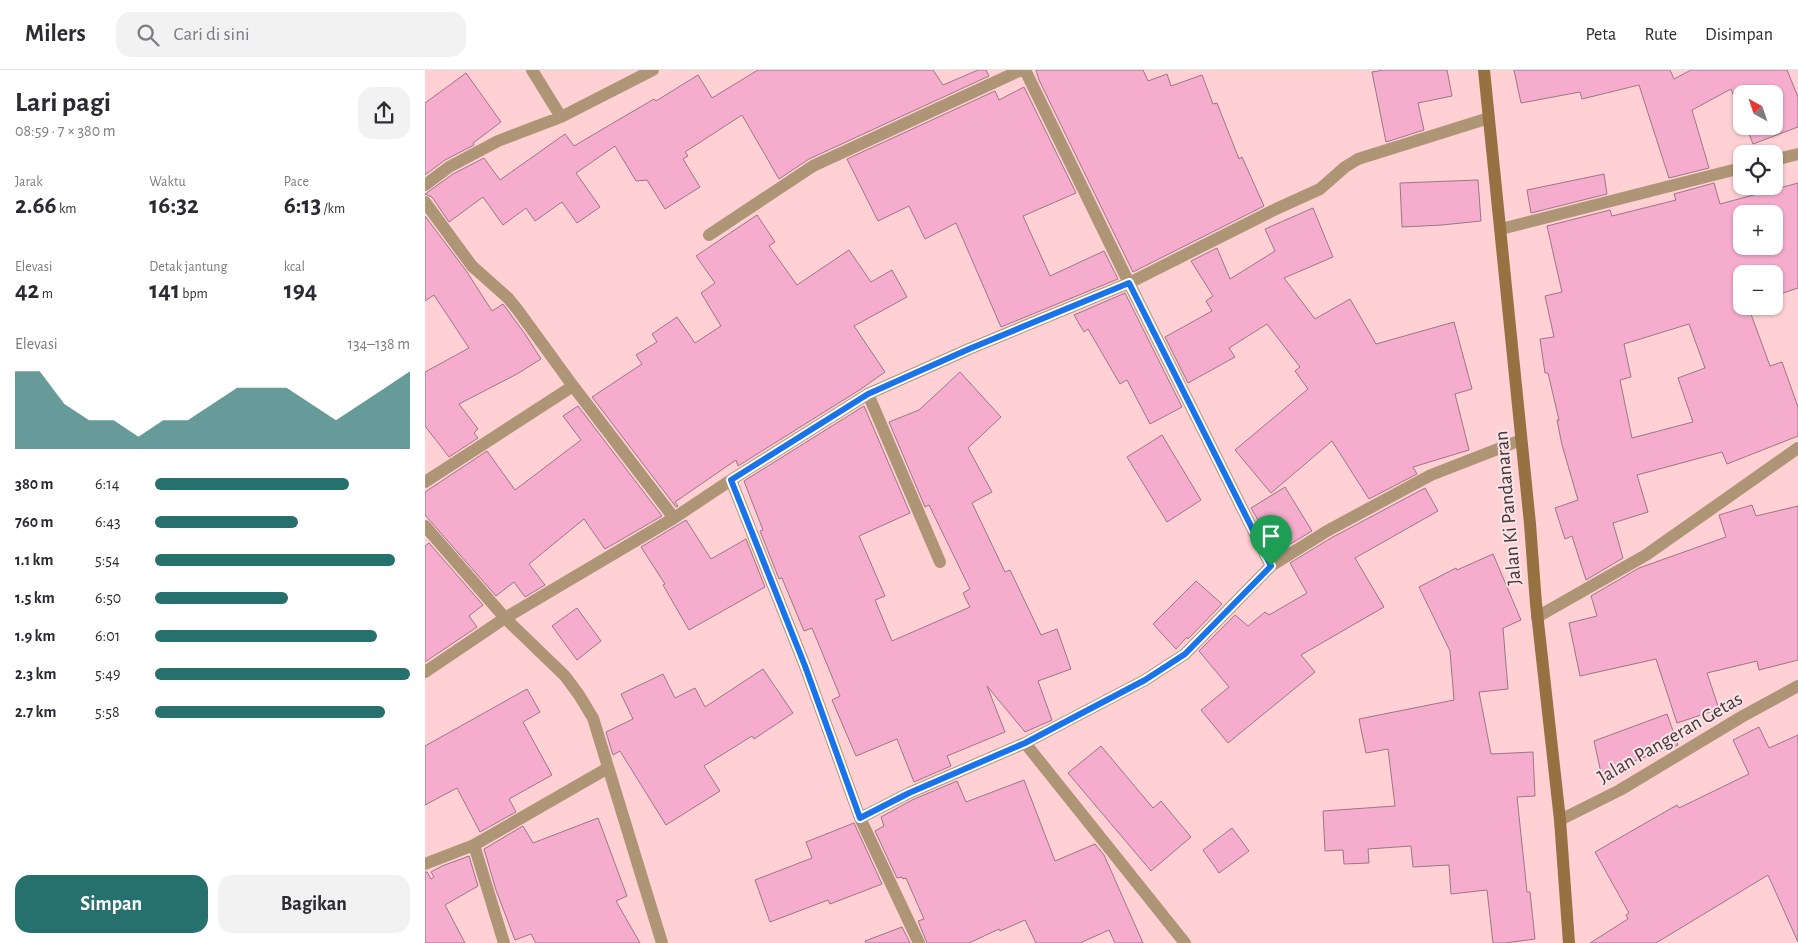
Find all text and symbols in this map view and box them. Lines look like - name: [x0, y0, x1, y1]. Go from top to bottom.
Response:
- search box: [116, 12, 466, 57]
- icon: search: [134, 21, 162, 49]
- text: Milers: [25, 22, 86, 46]
- text: Cari di sini: [174, 25, 250, 44]
- text: Peta: [1585, 26, 1616, 44]
- text: Rute: [1644, 26, 1677, 44]
- text: Disimpan: [1705, 26, 1773, 44]
- north arrow: [1733, 85, 1783, 135]
- map controls: [1733, 85, 1783, 315]
- button: share: [358, 87, 410, 139]
- text: Lari pagi: [15, 89, 111, 117]
- text: 08:59 · 7 × 380 m: [15, 123, 116, 139]
- button: locate: [1733, 145, 1783, 195]
- text: Jarak: [15, 175, 43, 189]
- text: Waktu: [149, 175, 186, 189]
- text: Pace: [284, 175, 309, 189]
- text: 2.66: [15, 193, 57, 218]
- text: 16:32: [149, 193, 199, 218]
- text: 6:13: [284, 193, 321, 218]
- text: km: [57, 202, 77, 216]
- text: /km: [321, 202, 345, 216]
- button: +: [1733, 205, 1783, 255]
- text: Elevasi: [15, 260, 52, 274]
- text: Detak jantung: [149, 260, 227, 274]
- text: kcal: [284, 260, 305, 274]
- button: −: [1733, 265, 1783, 315]
- text: 42: [15, 278, 39, 303]
- text: 141: [149, 278, 180, 303]
- text: 194: [284, 278, 317, 303]
- text: m: [39, 287, 53, 301]
- text: bpm: [180, 287, 208, 301]
- text: Elevasi: [15, 336, 58, 352]
- text: 134–138 m: [347, 336, 410, 352]
- street label: Jalan Ki Pandanaran: [1491, 430, 1525, 586]
- text: 380 m: [15, 476, 53, 492]
- text: 6:14: [95, 476, 119, 492]
- text: 760 m: [15, 514, 53, 530]
- text: 6:43: [95, 514, 120, 530]
- pin: [1250, 515, 1292, 566]
- icon: arrive: [1257, 522, 1285, 550]
- text: 1.1 km: [15, 552, 53, 568]
- text: 5:54: [95, 552, 120, 568]
- text: 1.5 km: [15, 590, 55, 606]
- text: 6:50: [95, 590, 121, 606]
- text: 1.9 km: [15, 628, 55, 644]
- text: 6:01: [95, 628, 120, 644]
- text: 2.3 km: [15, 666, 56, 682]
- text: 5:49: [95, 666, 121, 682]
- street label: Jalan Pangeran Getas: [1594, 688, 1746, 788]
- text: 2.7 km: [15, 704, 56, 720]
- text: 5:58: [95, 704, 120, 720]
- button: Simpan: [15, 875, 208, 933]
- button: Bagikan: [218, 875, 410, 933]

